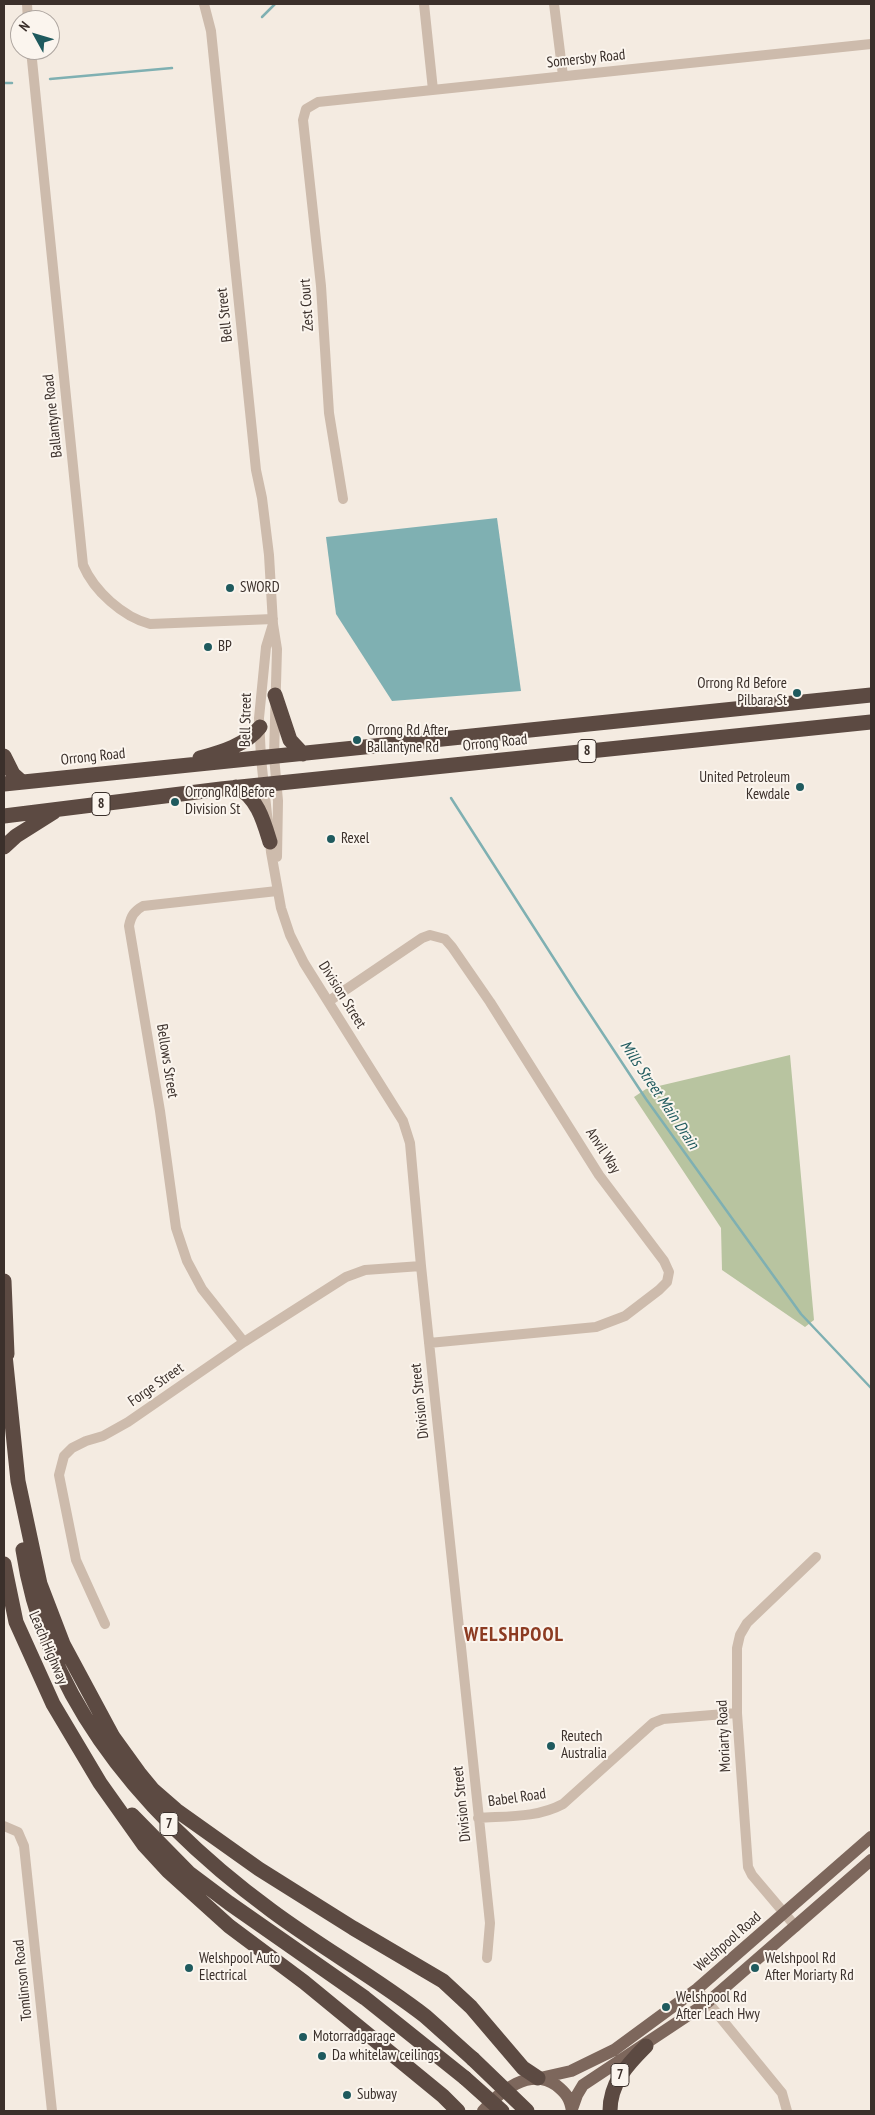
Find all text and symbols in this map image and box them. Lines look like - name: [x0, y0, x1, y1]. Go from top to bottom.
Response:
- north arrow: [10, 10, 60, 60]
- text: N: [15, 18, 33, 35]
- street label: Somersby Road: [546, 46, 626, 72]
- street label: Zest Court: [296, 278, 318, 332]
- street label: Bell Street: [213, 287, 237, 343]
- street label: Ballantyne Road: [40, 373, 66, 459]
- place label: SWORD: [240, 579, 280, 597]
- marker: SWORD: [224, 582, 236, 594]
- place label: BP: [218, 638, 232, 656]
- marker: BP: [202, 641, 214, 653]
- place label: Orrong Rd Before Pilbara St: [697, 675, 787, 710]
- marker: Orrong Rd Before Pilbara St: [791, 687, 803, 699]
- street label: Bell Street: [237, 693, 255, 747]
- place label: Orrong Rd After Ballantyne Rd: [367, 722, 448, 757]
- street label: Orrong Road: [462, 731, 528, 755]
- marker: Orrong Rd After Ballantyne Rd: [351, 734, 363, 746]
- road number: 8: [578, 739, 596, 762]
- street label: Orrong Road: [60, 745, 126, 769]
- place label: United Petroleum Kewdale: [699, 769, 790, 804]
- marker: United Petroleum Kewdale: [794, 781, 806, 793]
- place label: Orrong Rd Before Division St: [185, 784, 275, 819]
- road number: 8: [92, 792, 110, 816]
- marker: Orrong Rd Before Division St: [169, 796, 181, 808]
- place label: Rexel: [341, 830, 369, 848]
- marker: Rexel: [325, 833, 337, 845]
- street label: Division Street: [314, 958, 370, 1032]
- street label: Bellows Street: [152, 1023, 182, 1099]
- water label: Mills Street Main Drain: [616, 1037, 702, 1153]
- street label: Anvil Way: [582, 1125, 624, 1177]
- street label: Forge Street: [125, 1359, 187, 1411]
- street label: Division Street: [407, 1362, 433, 1440]
- street label: Leach Highway: [25, 1609, 71, 1687]
- district label: WELSHPOOL: [463, 1623, 565, 1647]
- street label: Moriarty Road: [713, 1699, 735, 1773]
- place label: Reutech Australia: [561, 1728, 607, 1763]
- marker: Reutech Australia: [545, 1740, 557, 1752]
- street label: Division Street: [449, 1765, 475, 1843]
- street label: Babel Road: [487, 1785, 547, 1811]
- road number: 7: [160, 1812, 178, 1836]
- street label: Welshpool Road: [691, 1908, 765, 1976]
- street label: Tomlinson Road: [10, 1938, 36, 2022]
- place label: Welshpool Auto Electrical: [199, 1950, 280, 1985]
- place label: Welshpool Rd After Moriarty Rd: [765, 1950, 854, 1985]
- marker: Welshpool Auto Electrical: [183, 1962, 195, 1974]
- marker: Welshpool Rd After Moriarty Rd: [749, 1962, 761, 1974]
- place label: Welshpool Rd After Leach Hwy: [676, 1989, 760, 2024]
- marker: Welshpool Rd After Leach Hwy: [660, 2001, 672, 2013]
- place label: Motorradgarage: [313, 2028, 395, 2046]
- marker: Motorradgarage: [297, 2031, 309, 2043]
- place label: Da whitelaw ceilings: [332, 2047, 439, 2065]
- marker: Da whitelaw ceilings: [316, 2050, 328, 2062]
- road number: 7: [611, 2064, 629, 2086]
- place label: Subway: [357, 2086, 397, 2104]
- marker: Subway: [341, 2089, 353, 2101]

